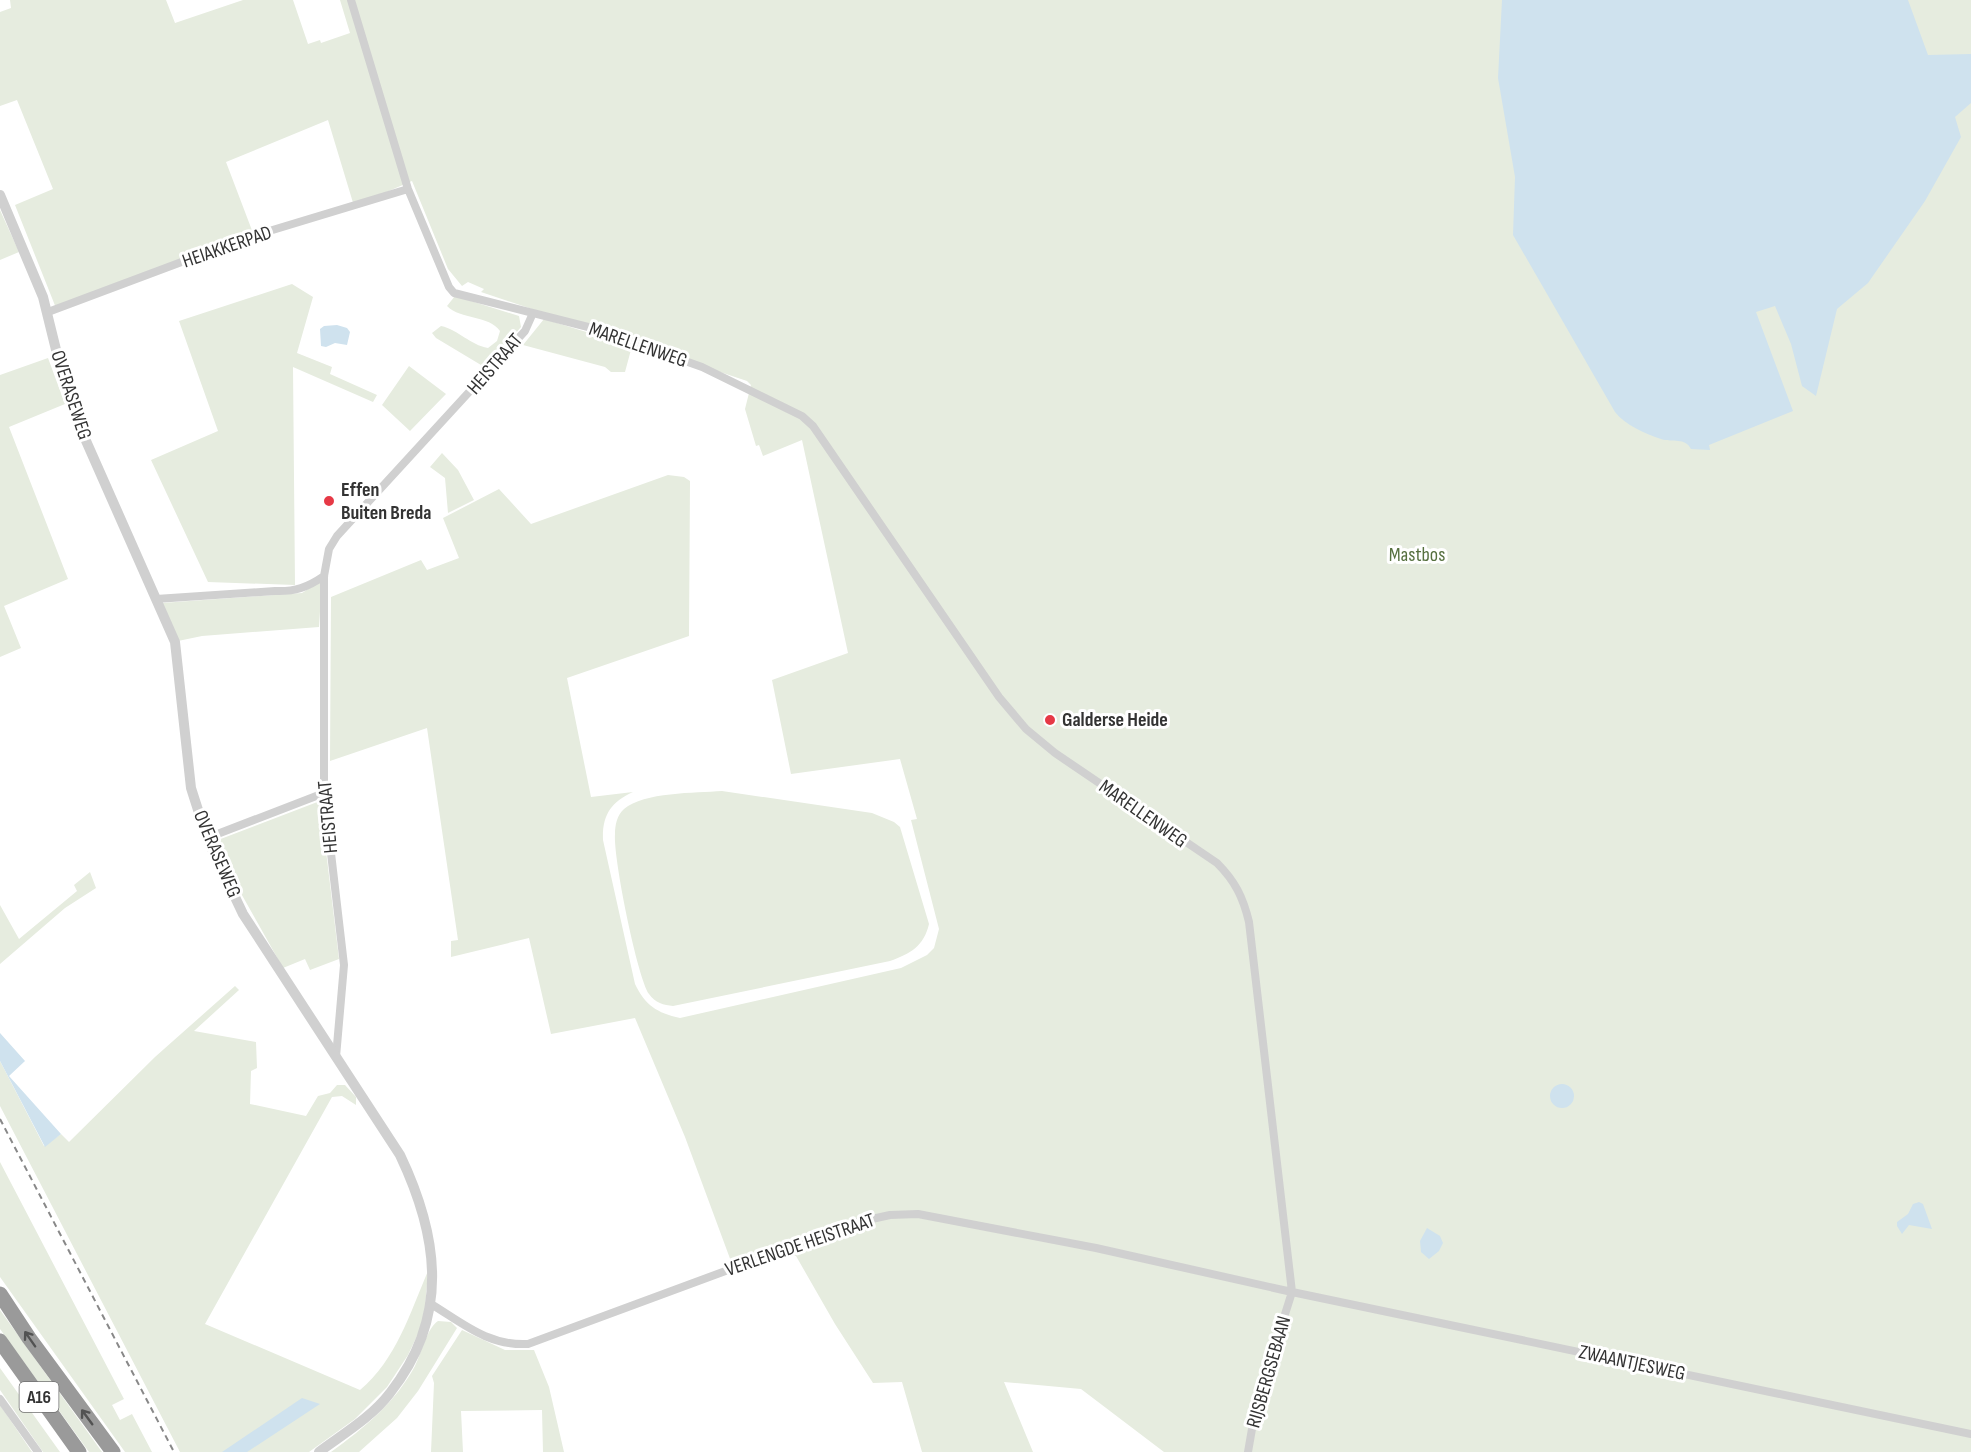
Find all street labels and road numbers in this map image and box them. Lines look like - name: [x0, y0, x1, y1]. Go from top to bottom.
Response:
- street label: HEIAKKERPAD: [179, 221, 275, 273]
- street label: MARELLENWEG: [586, 317, 690, 373]
- street label: HEISTRAAT: [462, 329, 528, 399]
- street label: OVERASEWEG: [45, 347, 97, 443]
- street label: MARELLENWEG: [1094, 775, 1192, 853]
- street label: HEISTRAAT: [313, 780, 343, 854]
- street label: OVERASEWEG: [188, 807, 246, 901]
- street label: VERLENGDE HEISTRAAT: [722, 1208, 878, 1282]
- street label: RIJSBERGSEBAAN: [1242, 1313, 1296, 1431]
- street label: ZWAANTJESWEG: [1576, 1340, 1688, 1386]
- road number: A16: [20, 1382, 58, 1412]

